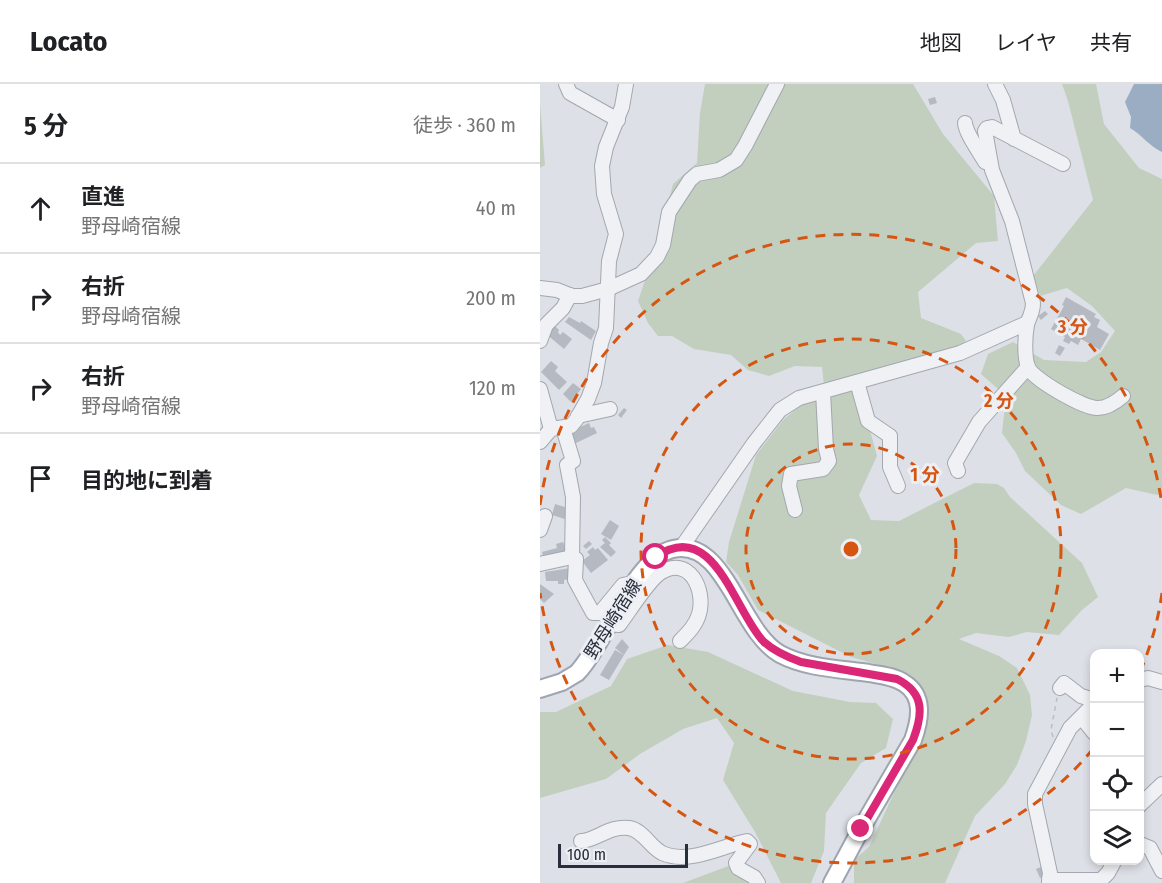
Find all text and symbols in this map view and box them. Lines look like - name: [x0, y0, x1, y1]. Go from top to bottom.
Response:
- text: Locato: [30, 25, 108, 58]
- text: 地図: [920, 30, 962, 56]
- text: レイヤ: [995, 30, 1057, 56]
- text: 共有: [1090, 30, 1132, 56]
- text: 5 分: [24, 111, 68, 142]
- text: 徒歩 · 360 m: [413, 113, 516, 137]
- text: 直進: [81, 183, 125, 210]
- icon: ahead: [24, 192, 57, 225]
- text: 40 m: [476, 196, 516, 220]
- text: 野母崎宿線: [81, 214, 181, 238]
- text: 右折: [81, 273, 125, 300]
- icon: right: [24, 282, 57, 315]
- text: 200 m: [466, 286, 516, 310]
- text: 野母崎宿線: [81, 304, 181, 328]
- text: 3 分: [1057, 316, 1088, 338]
- text: 右折: [81, 363, 125, 390]
- icon: right: [24, 372, 57, 405]
- text: 120 m: [469, 376, 516, 400]
- text: 2 分: [983, 390, 1014, 412]
- text: 野母崎宿線: [81, 394, 181, 418]
- icon: arrive: [24, 462, 57, 495]
- text: 1 分: [910, 464, 940, 486]
- text: 目的地に到着: [81, 467, 213, 494]
- centre of rings: [841, 539, 861, 559]
- route start: [642, 543, 668, 569]
- street label: 野母崎宿線: [580, 575, 646, 663]
- map controls: [1090, 649, 1144, 865]
- button: +: [1090, 649, 1144, 703]
- button: −: [1090, 703, 1144, 757]
- button: locate: [1090, 757, 1144, 811]
- button: layers: [1090, 811, 1144, 865]
- route end: [847, 815, 873, 841]
- scale bar: [558, 841, 688, 868]
- text: 100 m: [567, 845, 606, 864]

